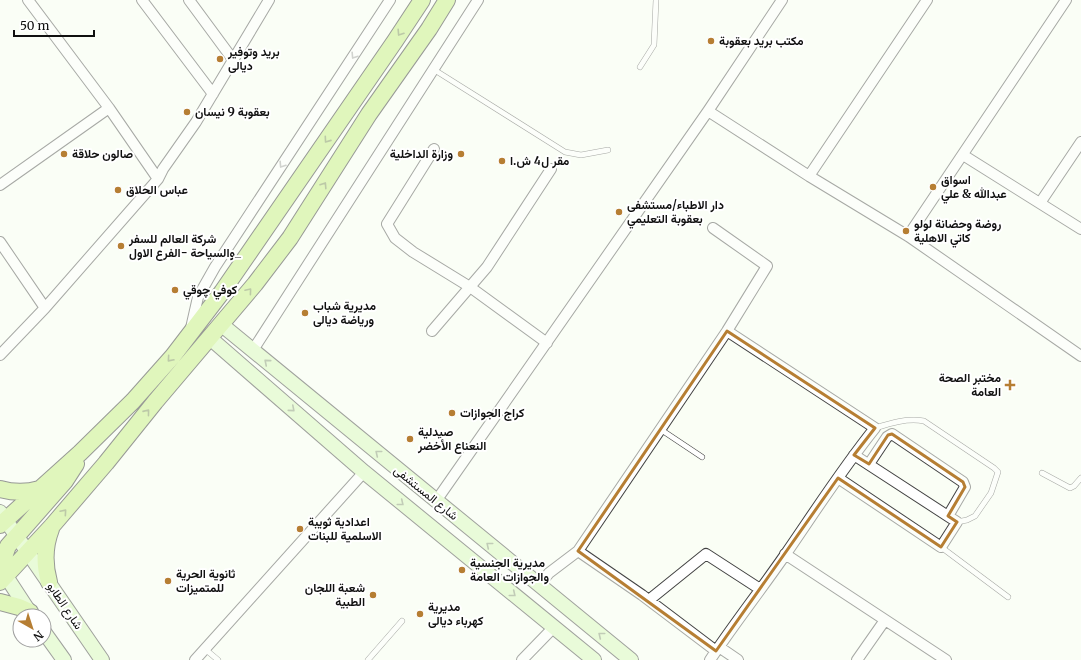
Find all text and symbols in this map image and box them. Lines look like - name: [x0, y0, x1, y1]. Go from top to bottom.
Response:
- scale bar: [14, 12, 94, 38]
- text: 50 m: [20, 18, 49, 33]
- one-way arrow: [398, 29, 405, 36]
- place label: مكتب بريد بعقوبة: [719, 33, 804, 49]
- marker: مكتب بريد بعقوبة: [706, 36, 716, 46]
- place label: بريد وتوفير ديالى: [227, 44, 280, 73]
- one-way arrow: [351, 52, 358, 59]
- marker: بريد وتوفير ديالى: [215, 54, 225, 64]
- place label: بعقوبة 9 نيسان: [195, 104, 270, 120]
- marker: بعقوبة 9 نيسان: [182, 107, 192, 117]
- one-way arrow: [324, 136, 332, 143]
- place label: صالون حلاقة: [72, 146, 133, 162]
- place label: وزارة الداخلية: [390, 146, 453, 162]
- marker: صالون حلاقة: [59, 149, 69, 159]
- marker: وزارة الداخلية: [456, 149, 466, 159]
- place label: مقر ل4 ش.ا: [510, 153, 570, 169]
- marker: مقر ل4 ش.ا: [497, 156, 507, 166]
- one-way arrow: [280, 160, 287, 167]
- place label: اسواق عبدالله & علي: [941, 172, 1007, 204]
- place label: عباس الحلاق: [126, 182, 188, 197]
- one-way arrow: [319, 182, 327, 189]
- marker: اسواق عبدالله & علي: [928, 182, 938, 192]
- marker: عباس الحلاق: [113, 185, 123, 195]
- place label: دار الاطباء/مستشفى بعقوبة التعليمي: [627, 197, 724, 229]
- marker: دار الاطباء/مستشفى بعقوبة التعليمي: [614, 207, 624, 217]
- place label: روضة وحضانة لولو كاتي الاهلية: [914, 216, 1001, 248]
- marker: روضة وحضانة لولو كاتي الاهلية: [901, 226, 911, 236]
- place label: شركة العالم للسفر والسياحة -الفرع الاول_: [128, 231, 242, 261]
- marker: شركة العالم للسفر والسياحة -الفرع الاول_: [116, 241, 126, 251]
- place label: كوفي چوقي: [183, 282, 238, 300]
- marker: كوفي چوقي: [170, 285, 180, 295]
- one-way arrow: [245, 289, 252, 296]
- place label: مديرية شباب ورياضة ديالى: [313, 298, 376, 328]
- marker: مديرية شباب ورياضة ديالى: [300, 308, 310, 318]
- one-way arrow: [167, 355, 174, 362]
- one-way arrow: [264, 359, 271, 366]
- place label: مختبر الصحة العامة: [939, 370, 1001, 399]
- marker: مختبر الصحة العامة: [1004, 379, 1016, 391]
- one-way arrow: [287, 405, 294, 412]
- place label: كراج الجوازات: [460, 405, 525, 421]
- marker: كراج الجوازات: [447, 408, 457, 418]
- one-way arrow: [143, 409, 150, 417]
- place label: صيدلية النعناع الأخضر: [417, 424, 486, 454]
- marker: صيدلية النعناع الأخضر: [405, 434, 415, 444]
- one-way arrow: [375, 451, 382, 458]
- street label: شارع المستشفى: [390, 462, 462, 525]
- one-way arrow: [397, 498, 404, 505]
- one-way arrow: [60, 509, 67, 517]
- place label: اعدادية ثويبة الاسلمية للبنات: [308, 514, 382, 543]
- marker: اعدادية ثويبة الاسلمية للبنات: [295, 524, 305, 534]
- one-way arrow: [487, 542, 494, 549]
- place label: مديرية الجنسية والجوازات العامة: [470, 555, 549, 585]
- marker: مديرية الجنسية والجوازات العامة: [457, 565, 467, 575]
- place label: ثانوية الحرية للمتميزات: [176, 566, 235, 596]
- marker: ثانوية الحرية للمتميزات: [163, 576, 173, 586]
- street label: شارع الطابو: [43, 579, 87, 633]
- place label: شعبة اللجان الطبية: [305, 580, 365, 609]
- one-way arrow: [508, 589, 516, 596]
- marker: شعبة اللجان الطبية: [368, 590, 378, 600]
- place label: مديرية كهرباء ديالى: [428, 599, 484, 629]
- north arrow: [12, 608, 52, 648]
- marker: مديرية كهرباء ديالى: [415, 609, 425, 619]
- text: N: [30, 628, 46, 644]
- one-way arrow: [598, 633, 606, 640]

